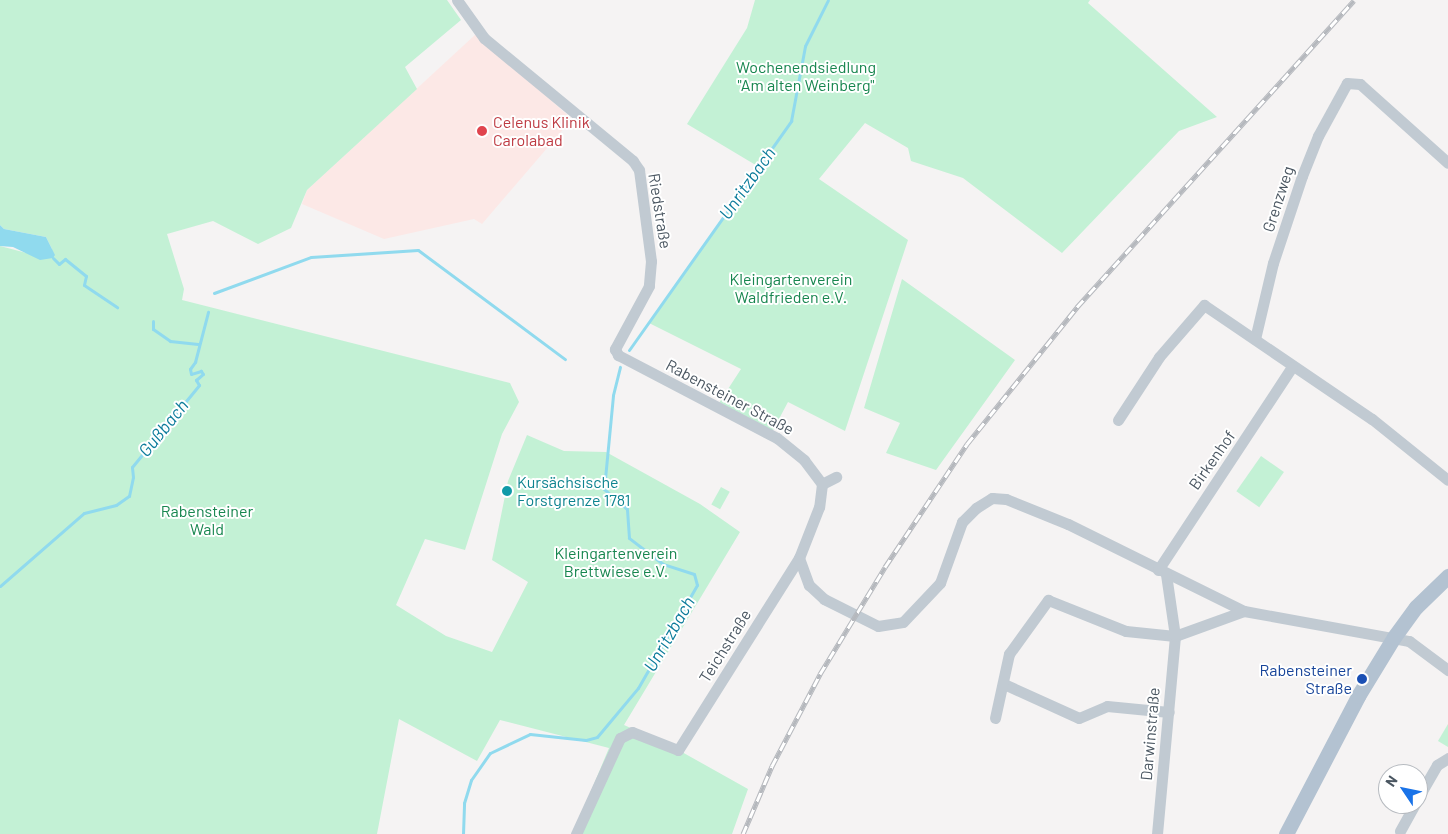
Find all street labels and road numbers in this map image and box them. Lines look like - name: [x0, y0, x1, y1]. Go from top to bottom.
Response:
- street label: Grenzweg: [1258, 164, 1298, 234]
- street label: Riedstraße: [645, 172, 675, 250]
- street label: Rabensteiner Straße: [663, 355, 797, 439]
- street label: Birkenhof: [1185, 427, 1239, 493]
- street label: Teichstraße: [695, 606, 755, 686]
- street label: Darwinstraße: [1136, 687, 1164, 781]

